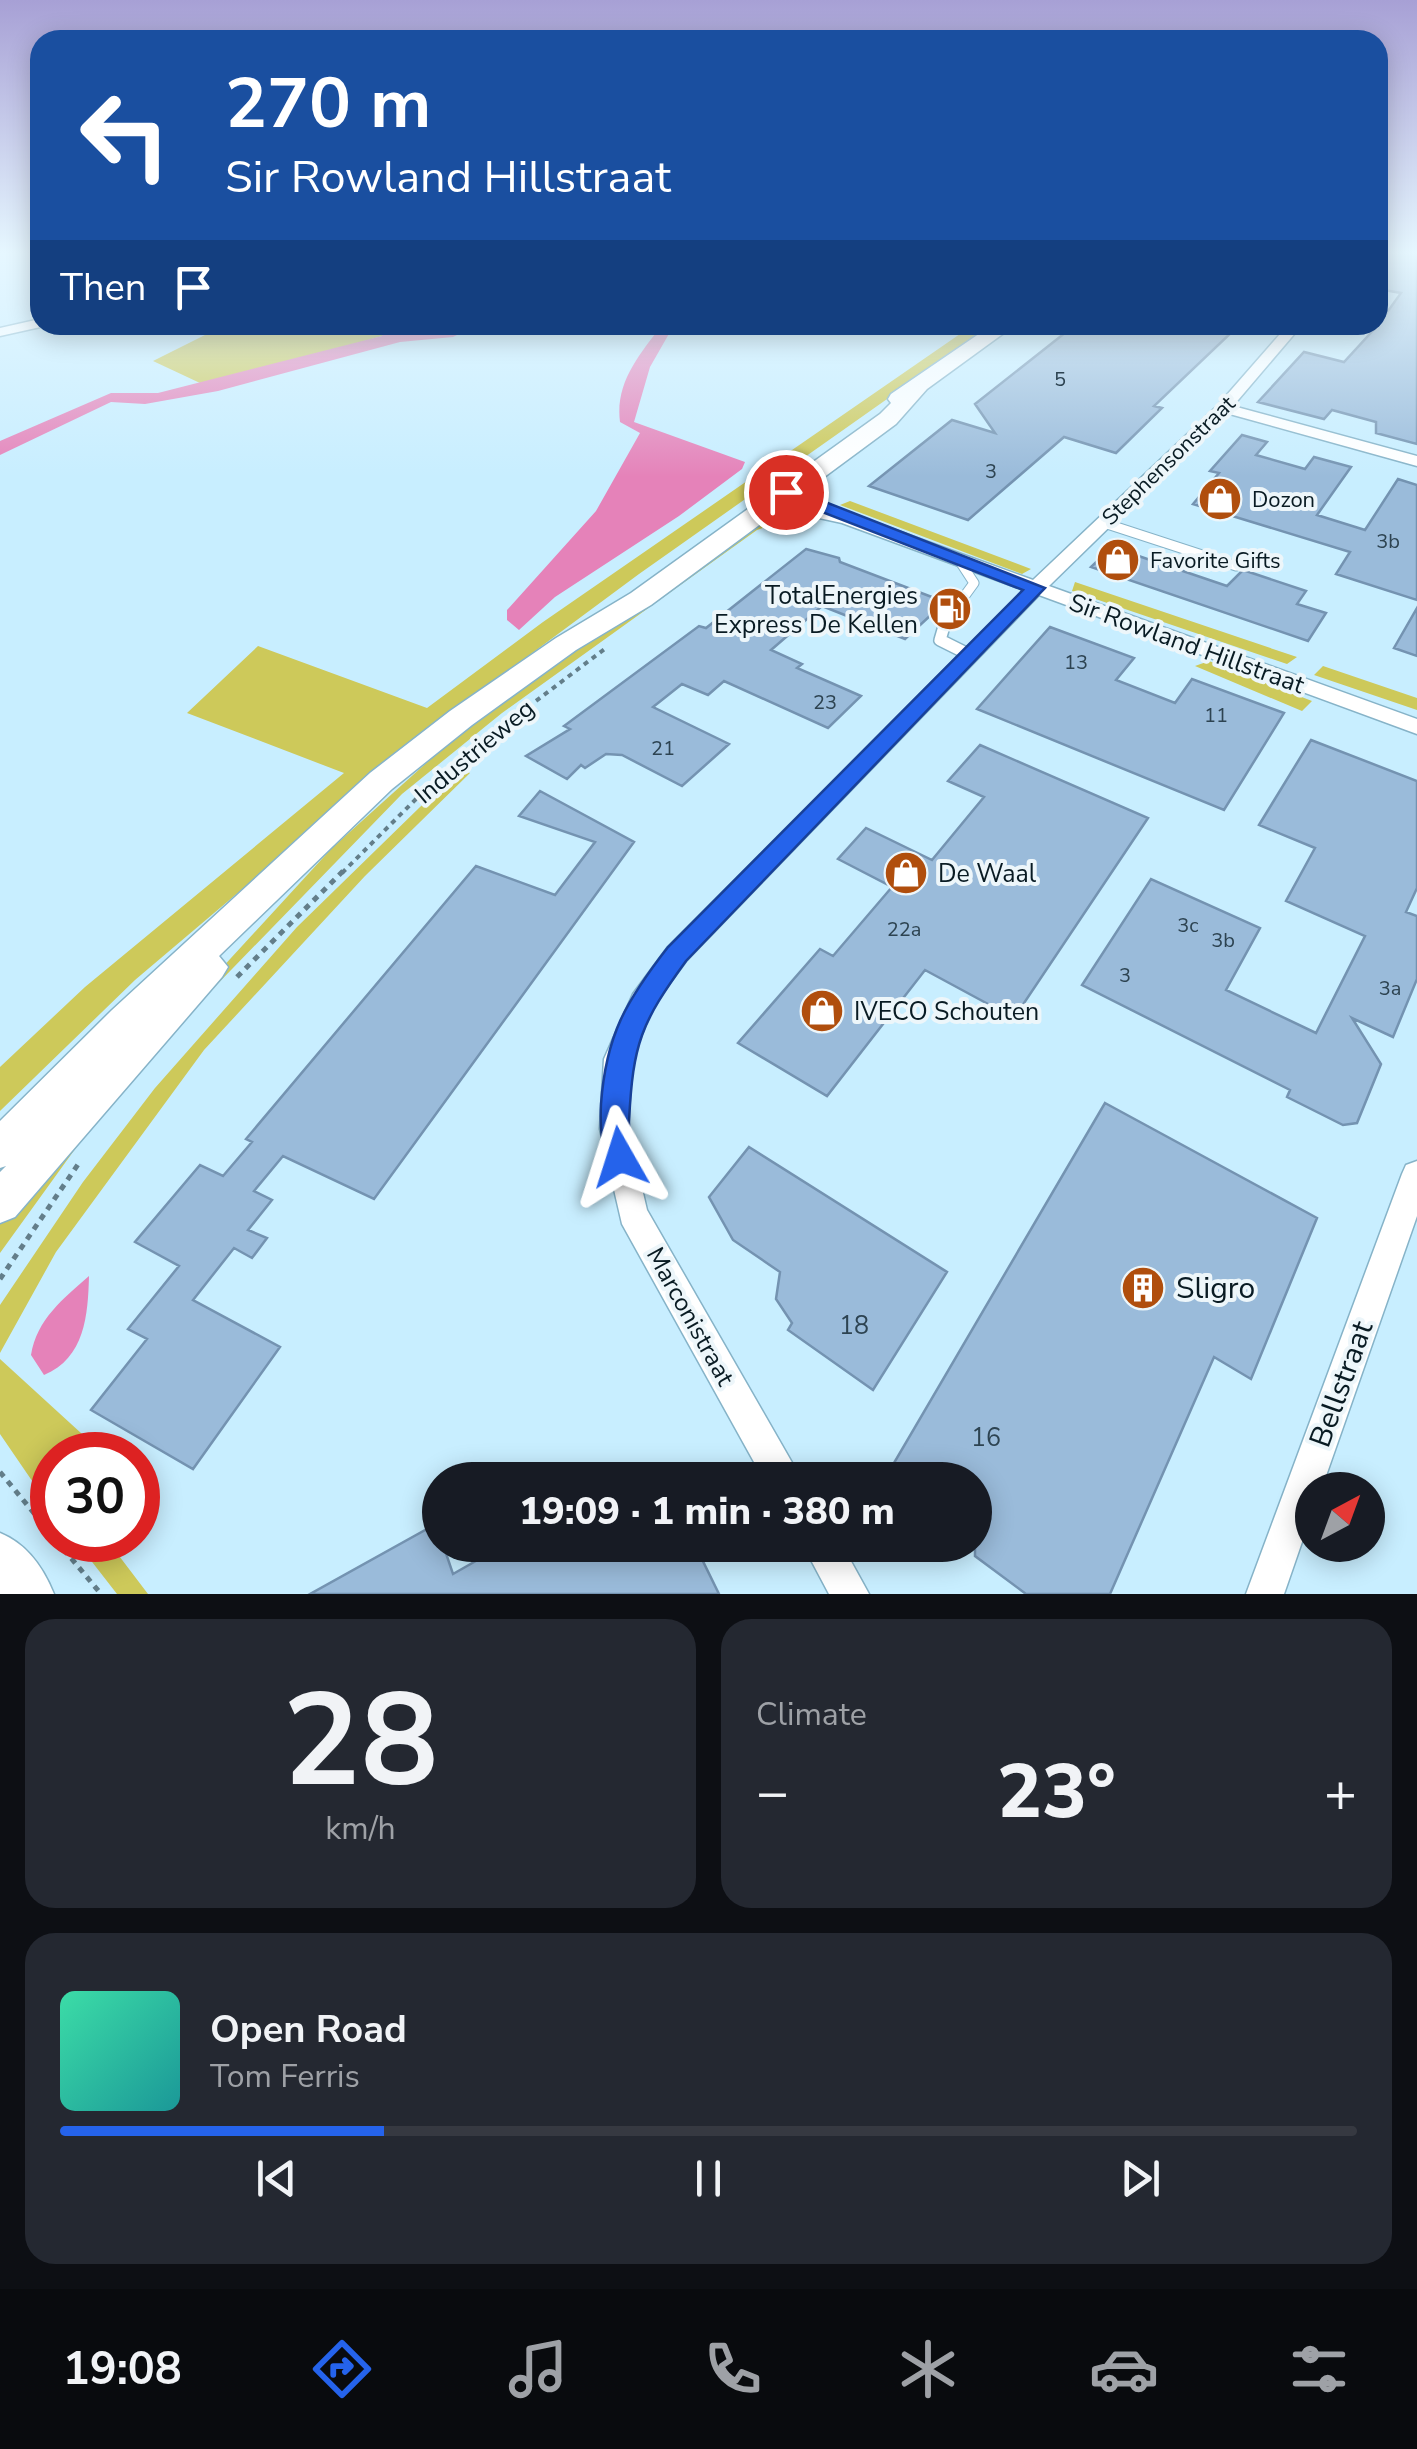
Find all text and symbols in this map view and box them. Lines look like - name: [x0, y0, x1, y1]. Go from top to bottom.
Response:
- text: 270 m: [225, 56, 431, 152]
- icon: left: [60, 70, 190, 200]
- text: Sir Rowland Hillstraat: [225, 147, 671, 208]
- icon: arrive: [166, 260, 221, 315]
- text: Then: [60, 262, 146, 313]
- house number: 5: [1054, 366, 1066, 393]
- street label: Stephensonstraat: [1095, 389, 1242, 532]
- pin: [744, 450, 829, 535]
- house number: 3: [985, 458, 997, 485]
- icon: arrive: [759, 465, 814, 520]
- shop icon: Dozon: [1197, 476, 1243, 522]
- place label: Dozon: [1252, 485, 1315, 515]
- house number: 3b: [1376, 528, 1400, 555]
- shop icon: Favorite Gifts: [1095, 537, 1141, 583]
- place label: Favorite Gifts: [1150, 546, 1281, 576]
- place label: TotalEnergies Express De Kellen: [714, 579, 918, 642]
- fuel station icon: TotalEnergies Express De Kellen: [927, 586, 973, 632]
- street label: Sir Rowland Hillstraat: [1064, 586, 1309, 702]
- house number: 13: [1064, 649, 1088, 676]
- house number: 23: [813, 689, 837, 716]
- street label: Industrieweg: [408, 692, 542, 812]
- house number: 11: [1204, 702, 1228, 729]
- house number: 21: [651, 735, 675, 762]
- shop icon: De Waal: [883, 850, 929, 896]
- place label: De Waal: [938, 857, 1037, 891]
- house number: 3c: [1177, 912, 1199, 939]
- house number: 22a: [887, 916, 921, 943]
- house number: 3b: [1211, 927, 1235, 954]
- house number: 3: [1119, 962, 1131, 989]
- house number: 3a: [1379, 975, 1401, 1002]
- shop icon: IVECO Schouten: [799, 988, 845, 1034]
- place label: IVECO Schouten: [854, 995, 1039, 1029]
- position arrow: [568, 1105, 672, 1209]
- street label: Marconistraat: [638, 1241, 742, 1392]
- building icon: Sligro: [1120, 1265, 1166, 1311]
- place label: Sligro: [1176, 1268, 1255, 1309]
- house number: 18: [839, 1309, 869, 1343]
- street label: Bellstraat: [1300, 1315, 1383, 1453]
- house number: 16: [971, 1421, 1001, 1455]
- speed limit sign: 30: [30, 1432, 160, 1562]
- north arrow: [1295, 1472, 1385, 1562]
- map controls: [1295, 1472, 1385, 1562]
- text: 19:09 · 1 min · 380 m: [519, 1486, 895, 1537]
- text: 28: [282, 1653, 439, 1830]
- text: Climate: [756, 1693, 867, 1736]
- text: 23°: [997, 1741, 1116, 1843]
- text: −: [756, 1755, 789, 1830]
- text: +: [1324, 1755, 1357, 1830]
- text: km/h: [325, 1807, 396, 1850]
- text: Open Road: [210, 2004, 407, 2055]
- text: Tom Ferris: [210, 2055, 360, 2098]
- icon: previous: [249, 2151, 304, 2206]
- icon: pause: [681, 2151, 736, 2206]
- icon: next: [1113, 2151, 1168, 2206]
- icon: directions: [307, 2334, 377, 2404]
- icon: music: [503, 2334, 573, 2404]
- icon: phone: [698, 2334, 768, 2404]
- icon: climate: [893, 2334, 963, 2404]
- icon: car: [1089, 2334, 1159, 2404]
- icon: filters: [1284, 2334, 1354, 2404]
- text: 19:08: [63, 2339, 182, 2400]

